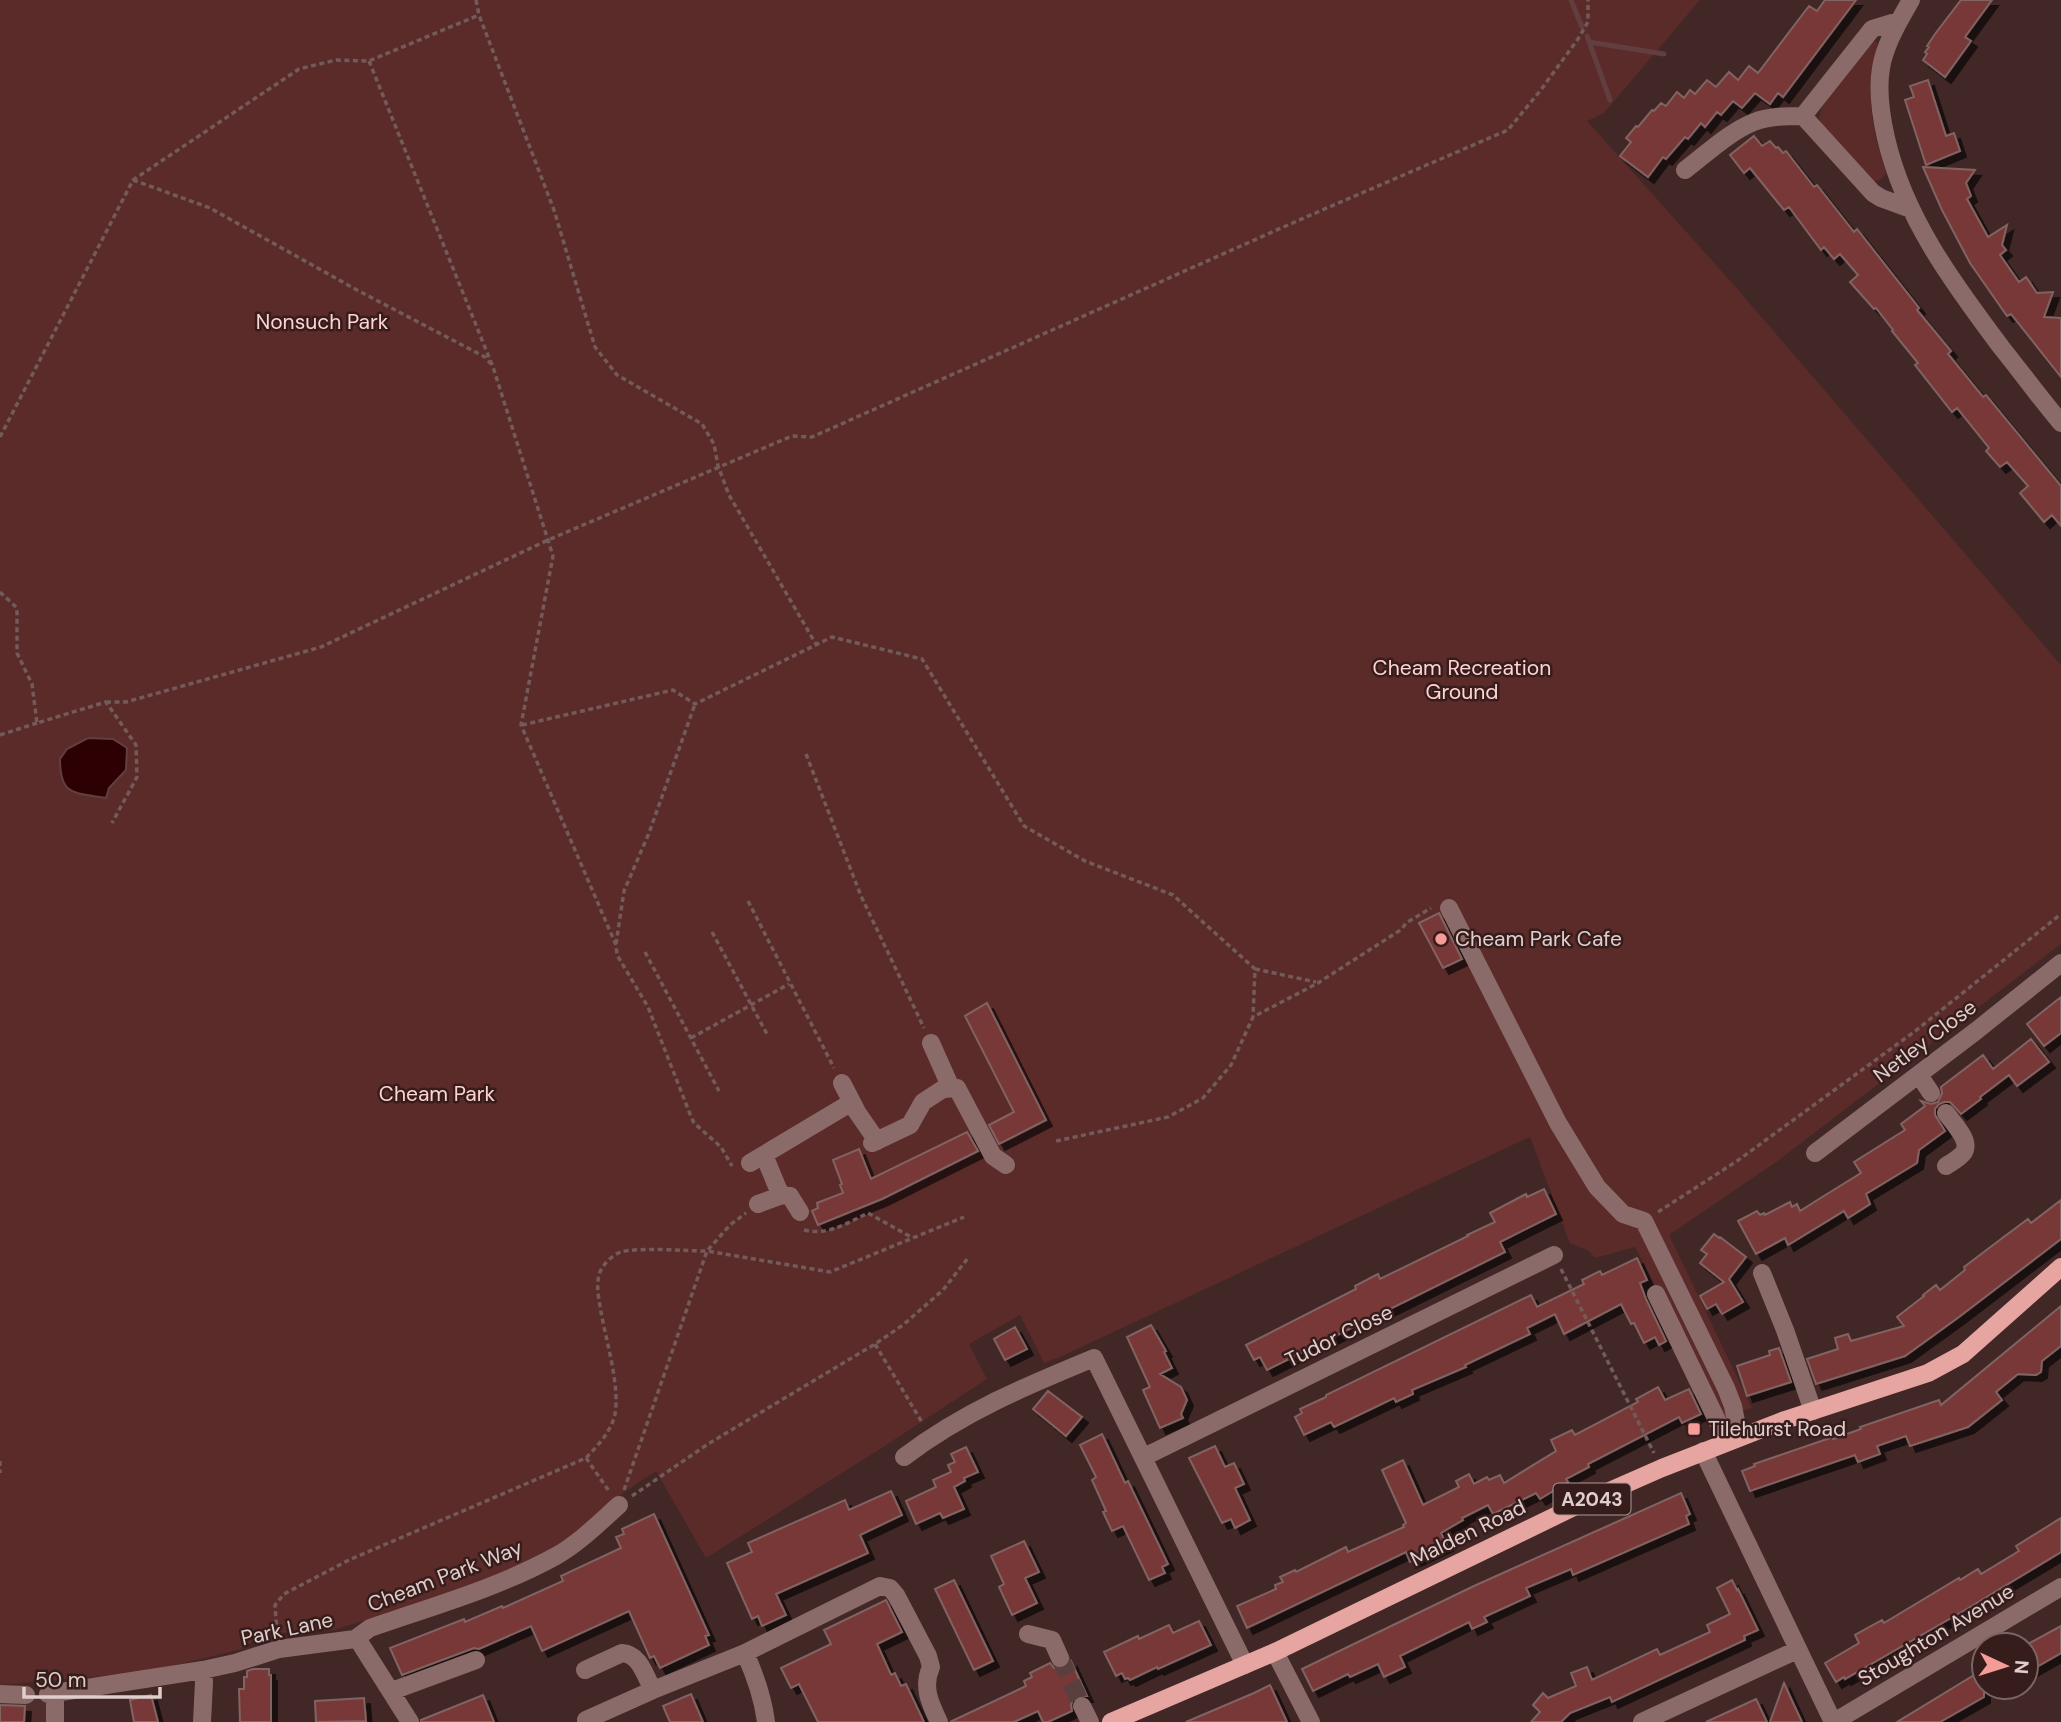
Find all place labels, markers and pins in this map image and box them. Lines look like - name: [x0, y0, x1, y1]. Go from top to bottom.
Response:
- place label: Cheam Park Cafe: [1455, 925, 1622, 953]
- marker: Cheam Park Cafe: [1433, 931, 1449, 947]
- place label: Tilehurst Road: [1708, 1415, 1846, 1443]
- marker: Tilehurst Road: [1686, 1421, 1702, 1437]

